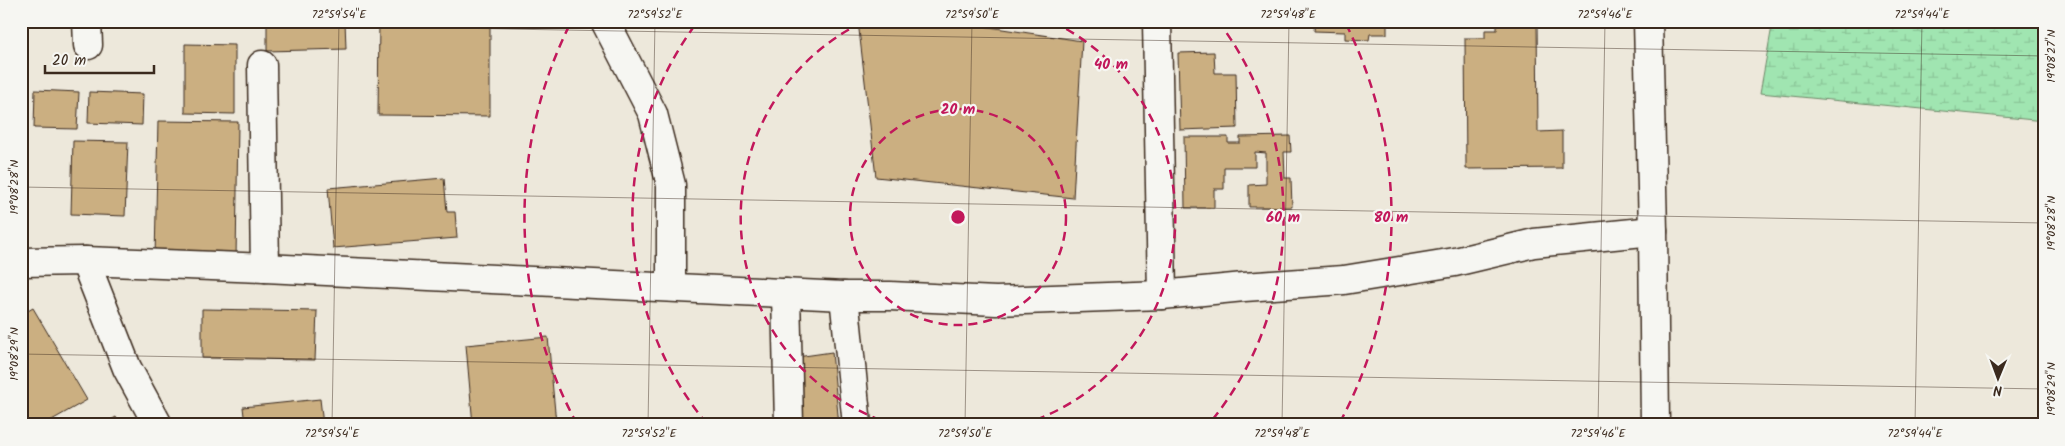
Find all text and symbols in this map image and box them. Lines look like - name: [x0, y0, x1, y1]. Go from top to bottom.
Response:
- text: 72°59'54"E: [312, 5, 367, 24]
- text: 72°59'52"E: [627, 5, 683, 24]
- text: 72°59'50"E: [945, 5, 1000, 24]
- text: 72°59'48"E: [1260, 5, 1317, 24]
- text: 72°59'46"E: [1578, 5, 1633, 24]
- text: 72°59'44"E: [1895, 5, 1950, 24]
- text: 19°08'27"N: [2042, 29, 2061, 83]
- scale bar: [45, 42, 154, 74]
- text: 20 m: [52, 49, 86, 73]
- text: 40 m: [1094, 53, 1128, 77]
- text: 20 m: [941, 98, 975, 122]
- text: 19°08'28"N: [5, 160, 24, 214]
- text: 19°08'28"N: [2042, 196, 2061, 250]
- text: 60 m: [1266, 206, 1300, 230]
- text: 80 m: [1374, 206, 1408, 230]
- centre of rings: [949, 208, 967, 226]
- text: 19°08'29"N: [5, 327, 24, 381]
- north arrow: [1972, 354, 2022, 404]
- text: 19°08'29"N: [2042, 362, 2061, 416]
- text: N: [1993, 379, 2002, 401]
- text: 72°59'54"E: [305, 424, 360, 443]
- text: 72°59'52"E: [621, 424, 677, 443]
- text: 72°59'50"E: [938, 424, 993, 443]
- text: 72°59'48"E: [1254, 424, 1311, 443]
- text: 72°59'46"E: [1571, 424, 1626, 443]
- text: 72°59'44"E: [1888, 424, 1943, 443]

